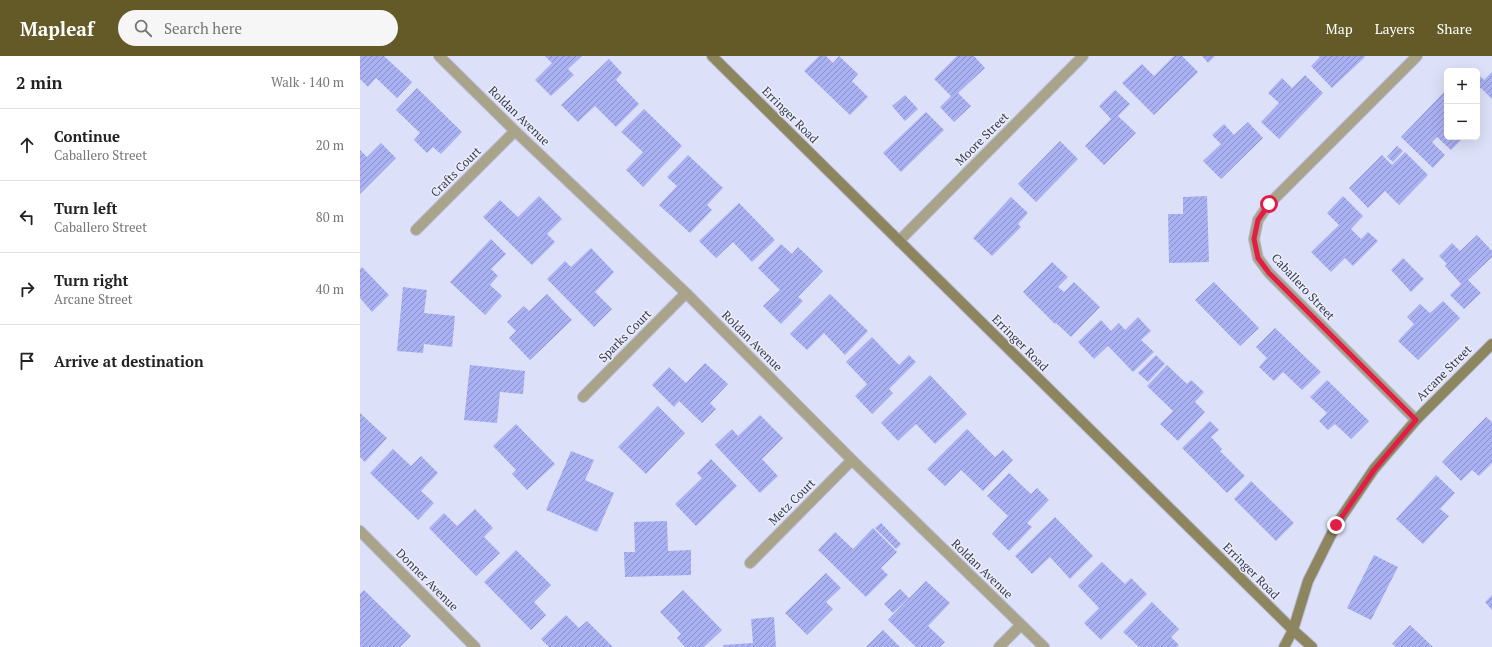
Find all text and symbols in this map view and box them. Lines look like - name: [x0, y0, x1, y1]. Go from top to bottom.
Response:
- search box: [118, 10, 398, 46]
- text: Mapleaf: [20, 16, 94, 41]
- icon: search: [132, 17, 154, 39]
- text: Search here: [164, 18, 242, 38]
- text: Map: [1326, 19, 1353, 38]
- text: Layers: [1375, 19, 1415, 38]
- text: Share: [1437, 19, 1472, 38]
- map controls: [1444, 68, 1480, 140]
- button: +: [1444, 68, 1480, 104]
- text: 2 min: [16, 71, 63, 94]
- text: Walk · 140 m: [271, 73, 344, 91]
- street label: Roldan Avenue: [486, 83, 553, 149]
- street label: Erringer Road: [759, 83, 822, 146]
- button: −: [1444, 104, 1480, 140]
- street label: Moore Street: [952, 108, 1012, 168]
- text: Continue: [54, 126, 120, 146]
- icon: ahead: [16, 134, 38, 156]
- text: 20 m: [316, 136, 344, 154]
- street label: Crafts Court: [427, 143, 484, 200]
- text: Caballero Street: [54, 146, 147, 164]
- route start: [1260, 195, 1278, 213]
- text: Turn left: [54, 198, 118, 218]
- icon: left: [16, 206, 38, 228]
- text: 80 m: [316, 208, 344, 226]
- text: Caballero Street: [54, 218, 147, 236]
- street label: Caballero Street: [1269, 250, 1338, 324]
- text: Turn right: [54, 270, 129, 290]
- icon: right: [16, 278, 38, 300]
- text: 40 m: [316, 280, 344, 298]
- text: Arcane Street: [54, 290, 133, 308]
- street label: Sparks Court: [595, 306, 654, 365]
- street label: Roldan Avenue: [719, 307, 786, 374]
- street label: Erringer Road: [989, 311, 1052, 374]
- street label: Arcane Street: [1413, 341, 1475, 404]
- icon: arrive: [16, 350, 38, 372]
- text: Arrive at destination: [54, 351, 204, 371]
- street label: Metz Court: [765, 475, 818, 528]
- route end: [1327, 516, 1345, 534]
- street label: Roldan Avenue: [949, 536, 1016, 602]
- street label: Erringer Road: [1220, 539, 1283, 602]
- street label: Donner Avenue: [393, 545, 462, 614]

